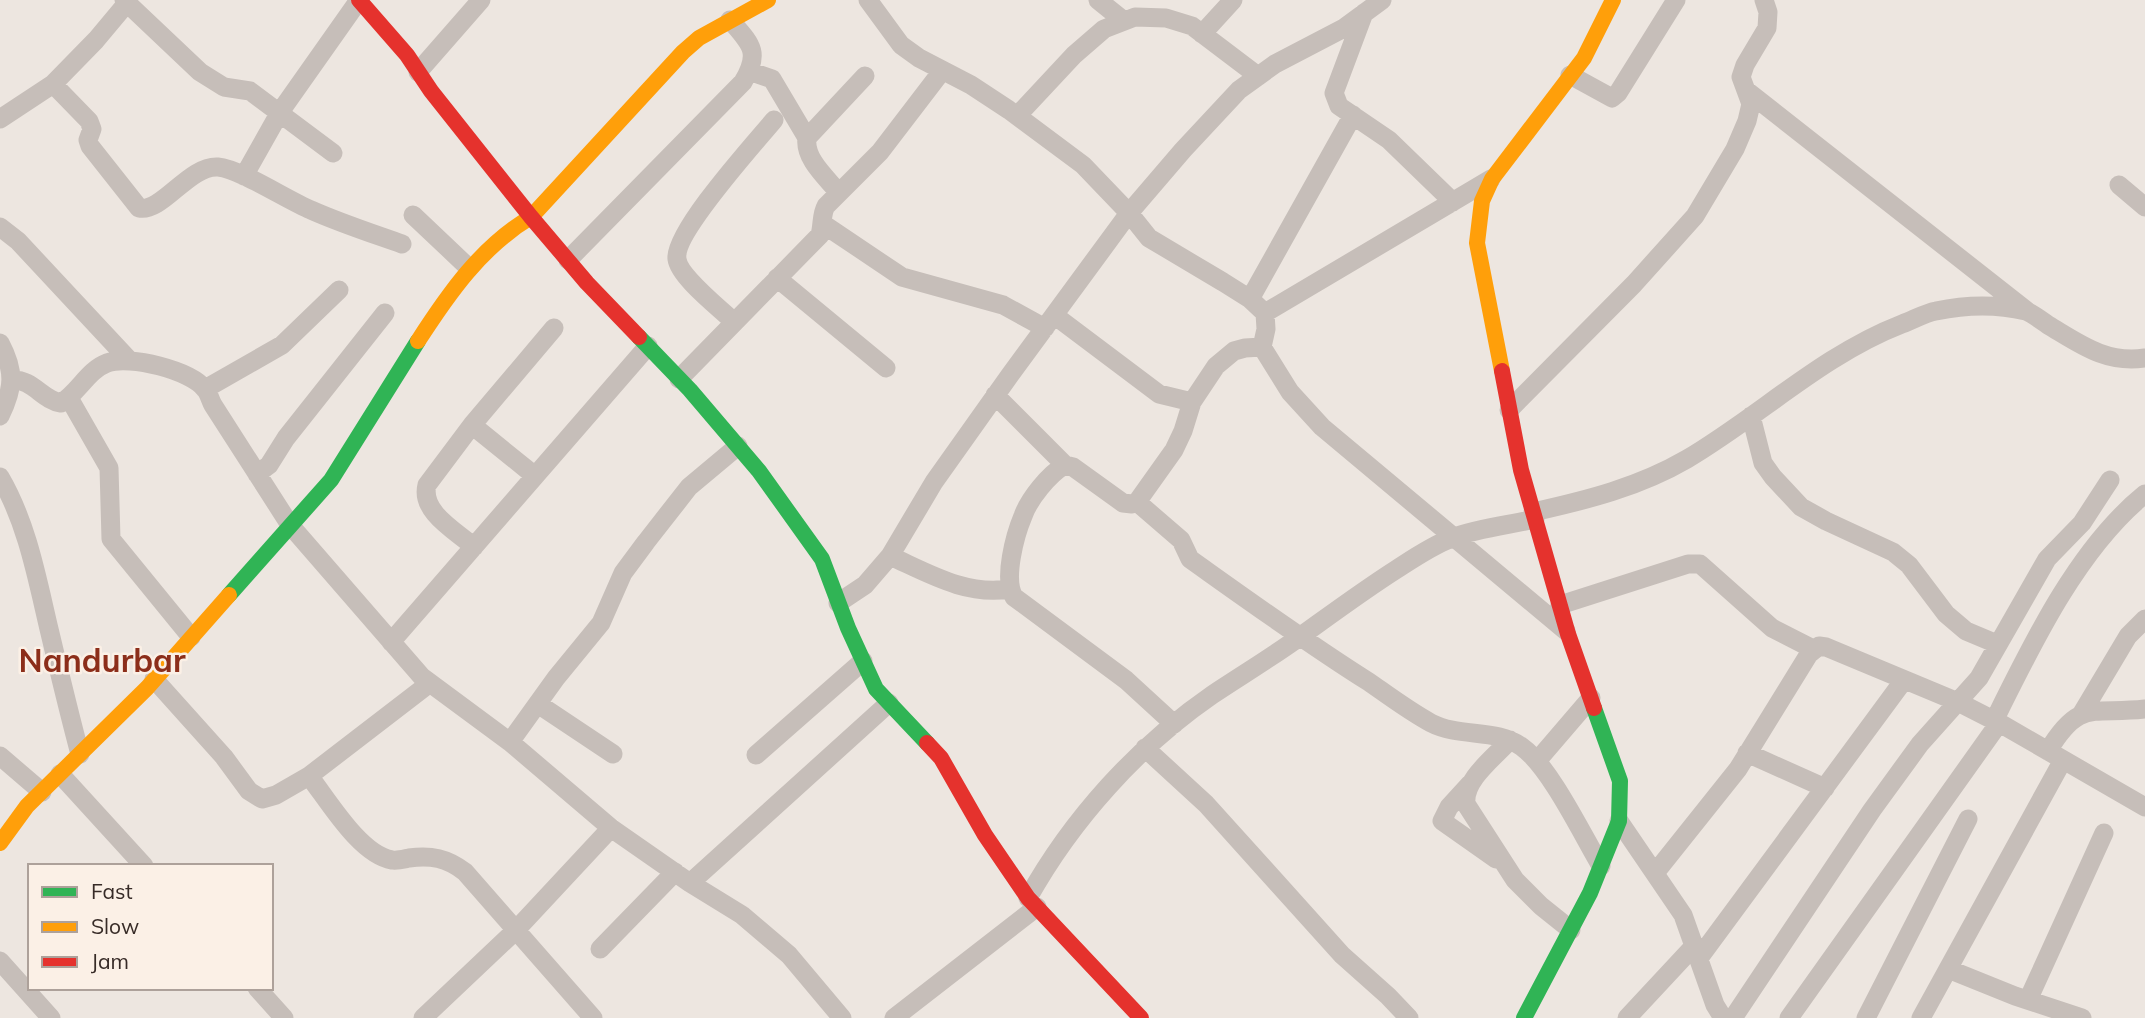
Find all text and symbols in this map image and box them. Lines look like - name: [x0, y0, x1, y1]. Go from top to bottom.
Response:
- district label: Nandurbar: [18, 640, 186, 680]
- legend: [28, 864, 273, 990]
- text: Fast: [91, 878, 133, 904]
- text: Slow: [91, 913, 139, 939]
- text: Jam: [91, 948, 129, 974]

